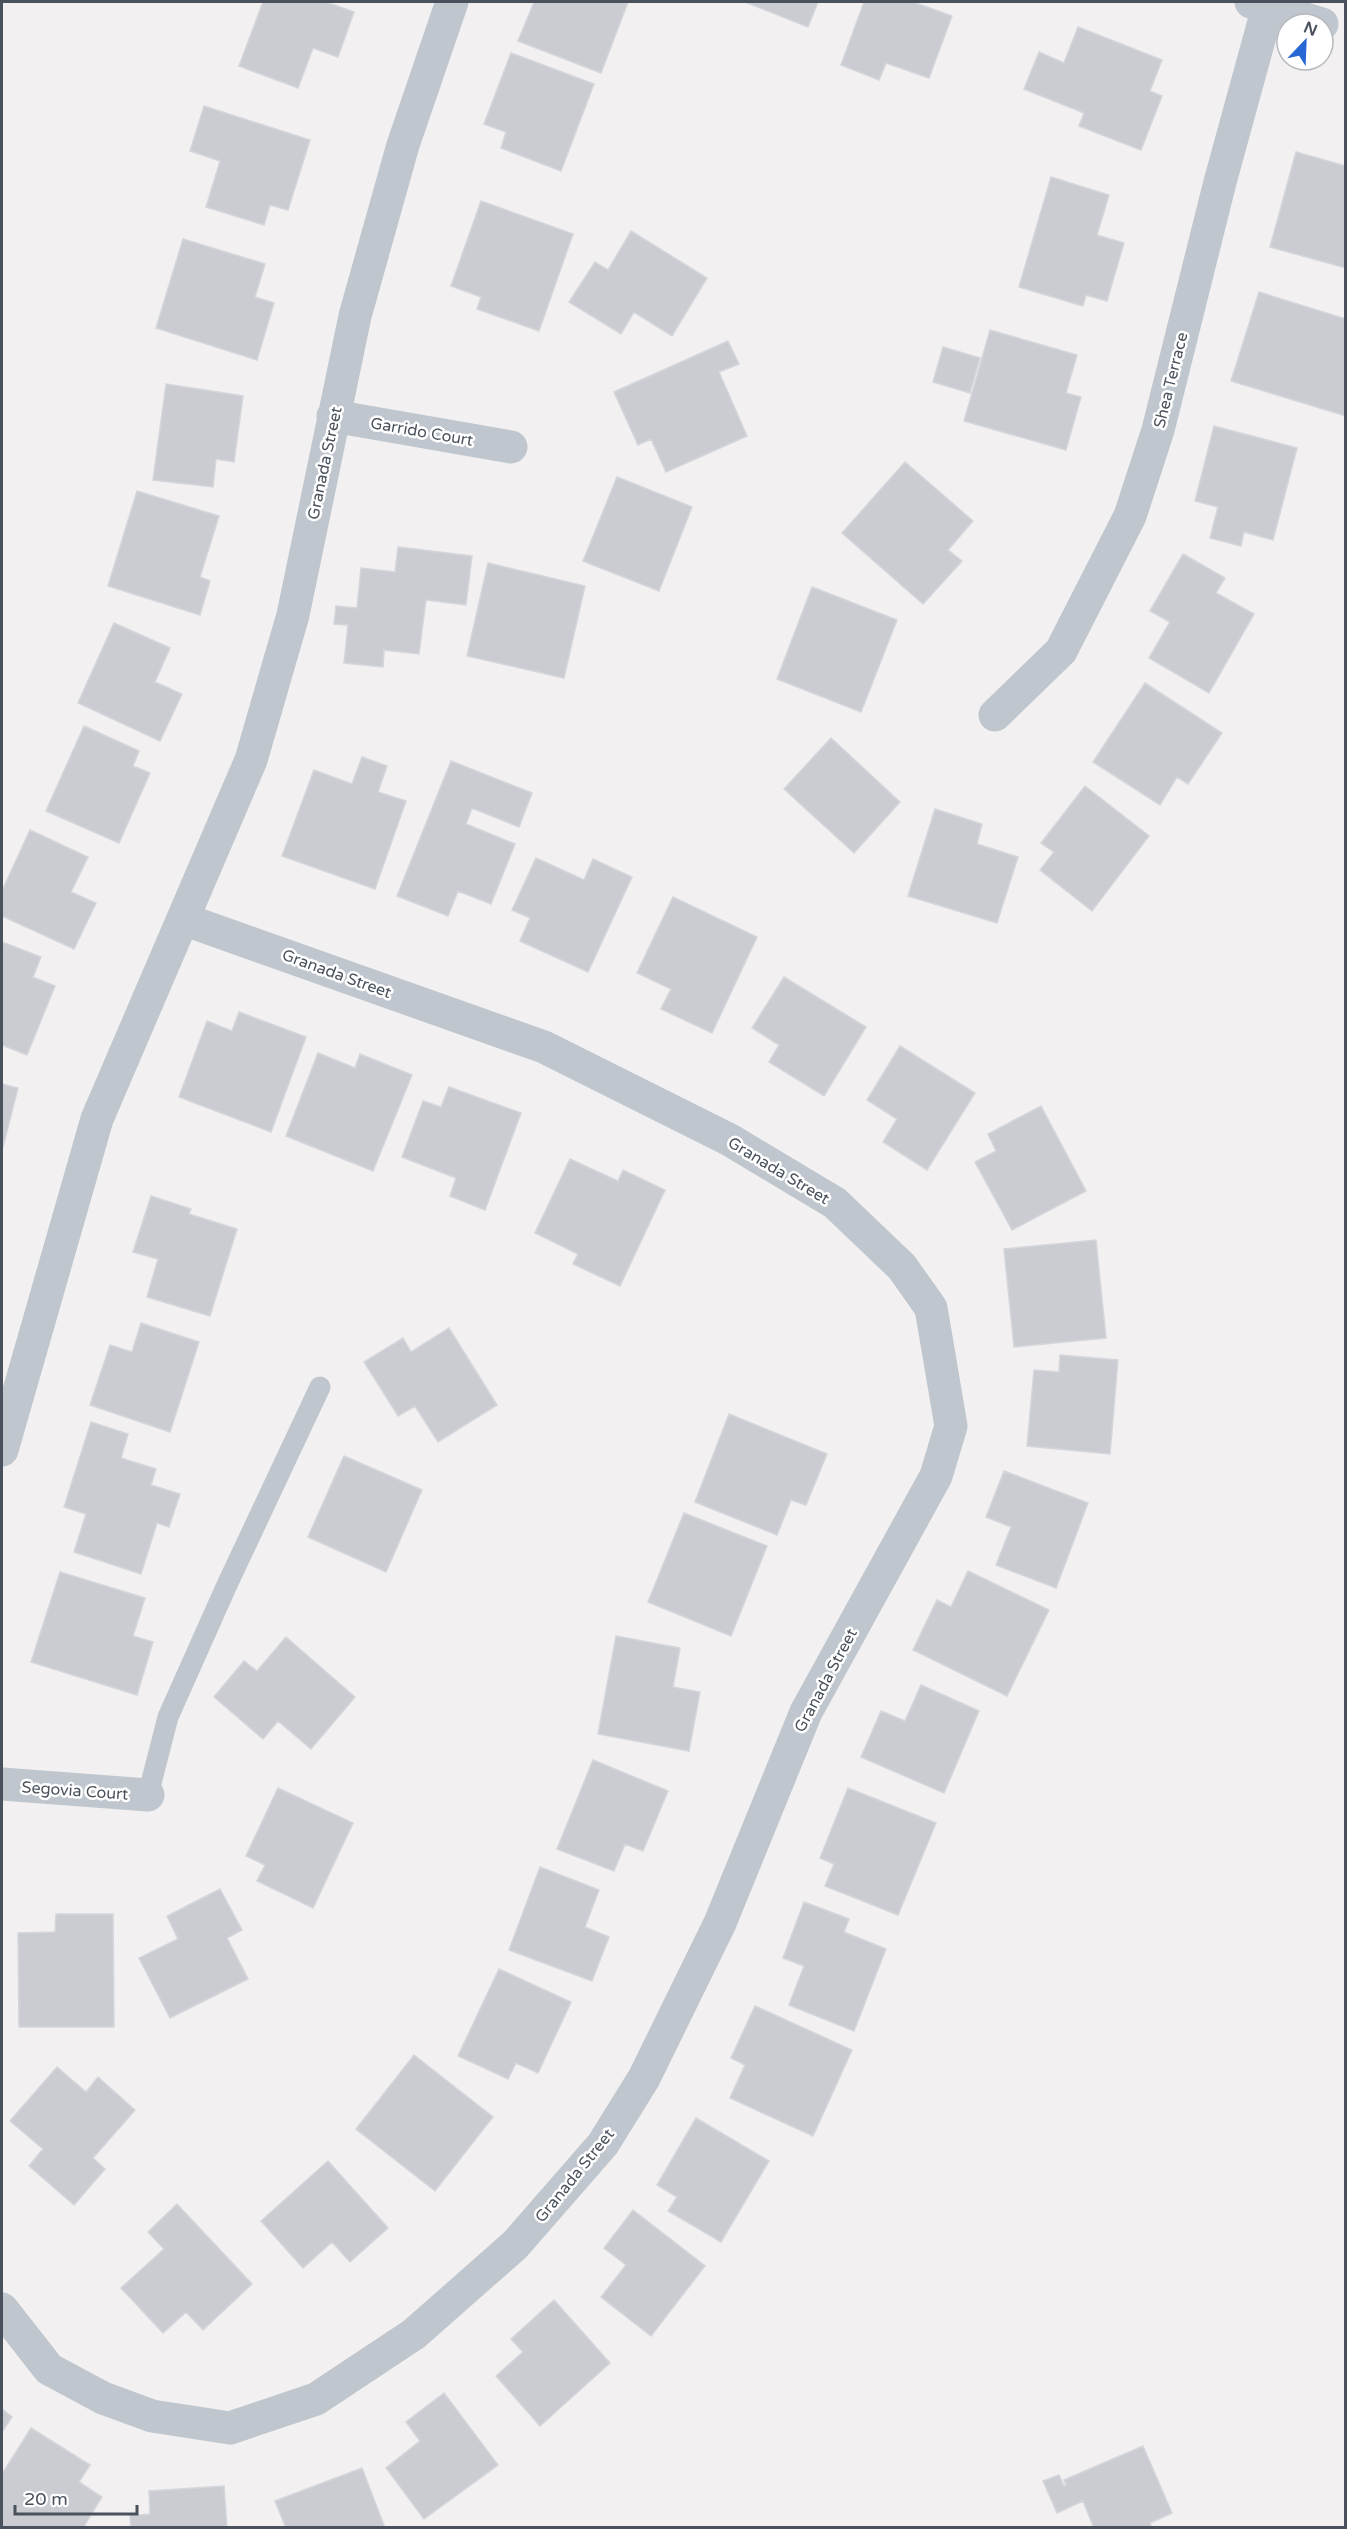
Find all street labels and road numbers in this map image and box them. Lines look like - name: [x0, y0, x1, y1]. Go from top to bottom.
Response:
- street label: Shea Terrace: [1149, 330, 1193, 430]
- street label: Granada Street: [303, 405, 347, 522]
- street label: Garrido Court: [369, 413, 475, 451]
- street label: Granada Street: [279, 945, 394, 1003]
- street label: Granada Street: [724, 1133, 833, 1209]
- street label: Granada Street: [790, 1625, 862, 1736]
- street label: Segovia Court: [21, 1777, 129, 1805]
- street label: Granada Street: [531, 2125, 619, 2227]

